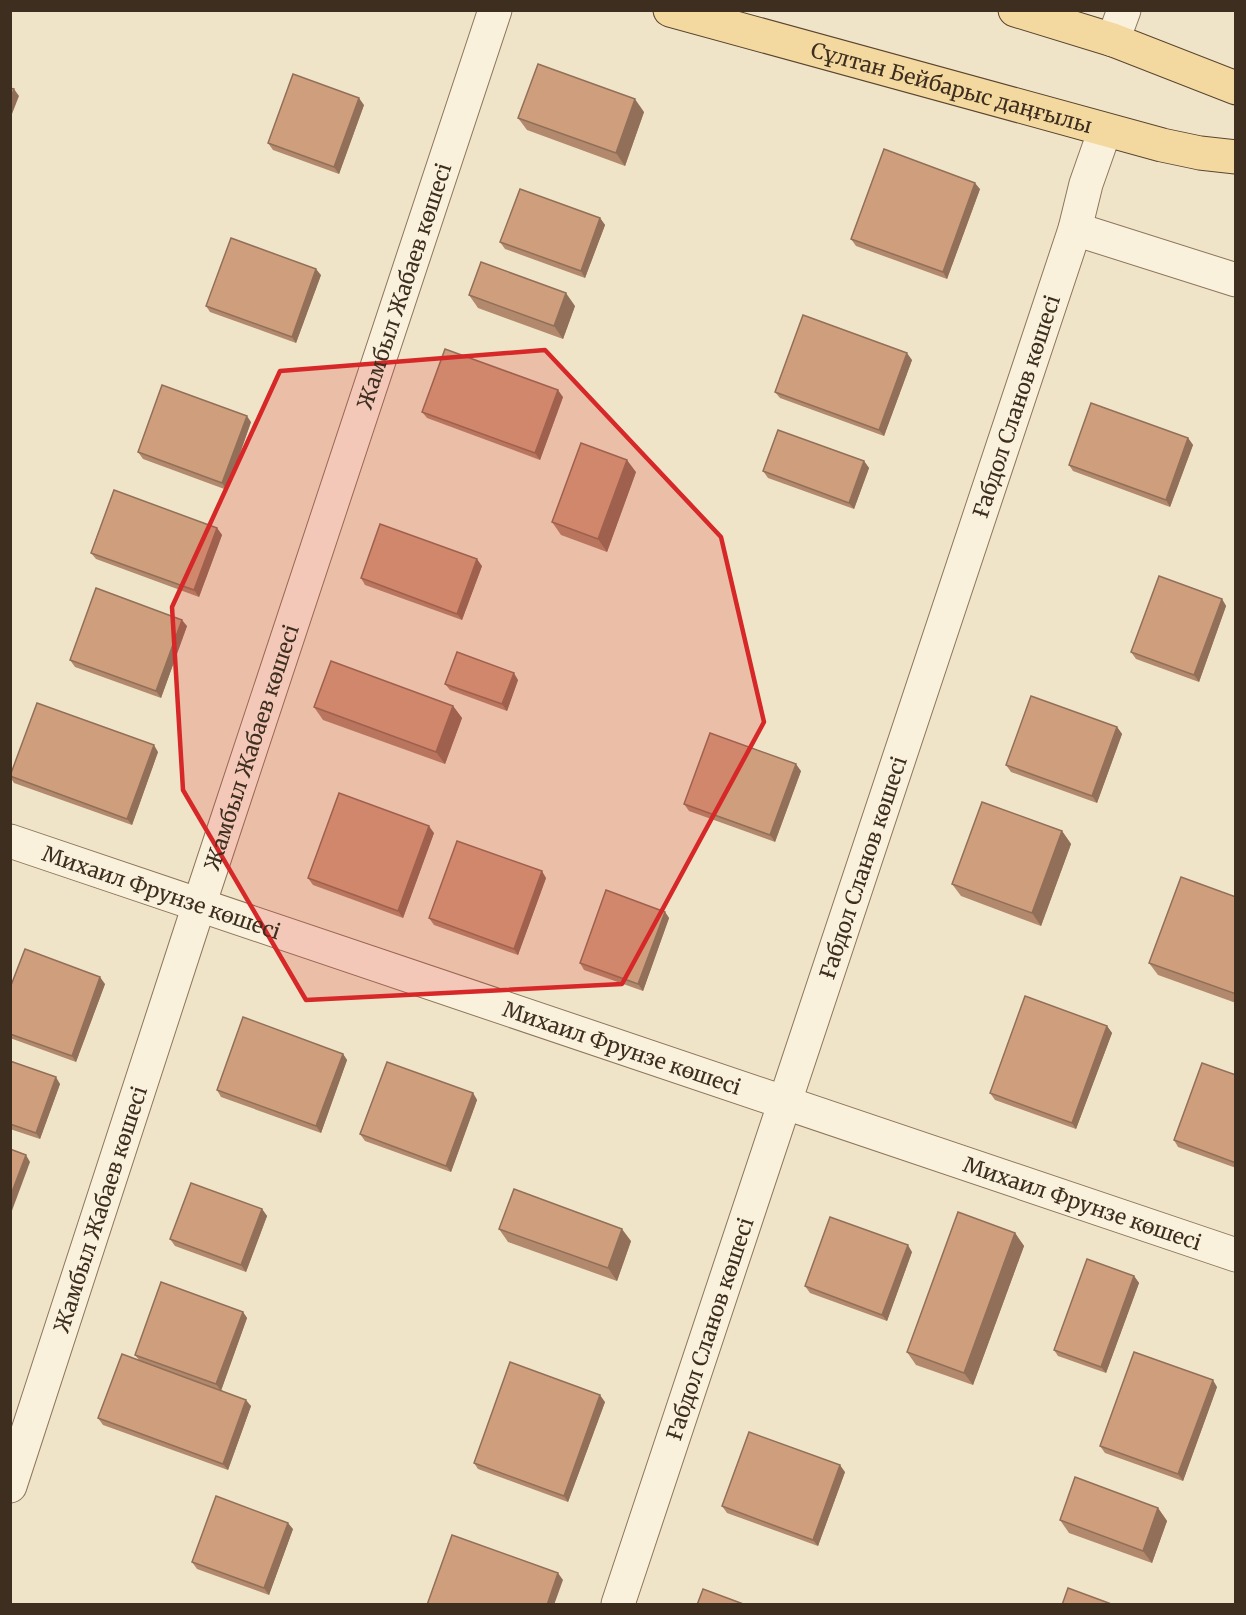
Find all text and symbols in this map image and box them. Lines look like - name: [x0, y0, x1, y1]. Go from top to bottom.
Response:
- street label: Сұлтан Бейбарыс даңғылы: [808, 36, 1095, 139]
- street label: Жамбыл Жабаев көшесі: [351, 159, 457, 412]
- street label: Ғабдол Сланов көшесі: [966, 291, 1066, 521]
- street label: Жамбыл Жабаев көшесі: [198, 621, 304, 874]
- street label: Ғабдол Сланов көшесі: [813, 753, 912, 983]
- street label: Михаил Фрунзе көшесі: [39, 839, 284, 945]
- street label: Михаил Фрунзе көшесі: [499, 995, 745, 1100]
- street label: Жамбыл Жабаев көшесі: [47, 1083, 153, 1336]
- street label: Михаил Фрунзе көшесі: [960, 1150, 1205, 1256]
- street label: Ғабдол Сланов көшесі: [660, 1214, 759, 1444]

